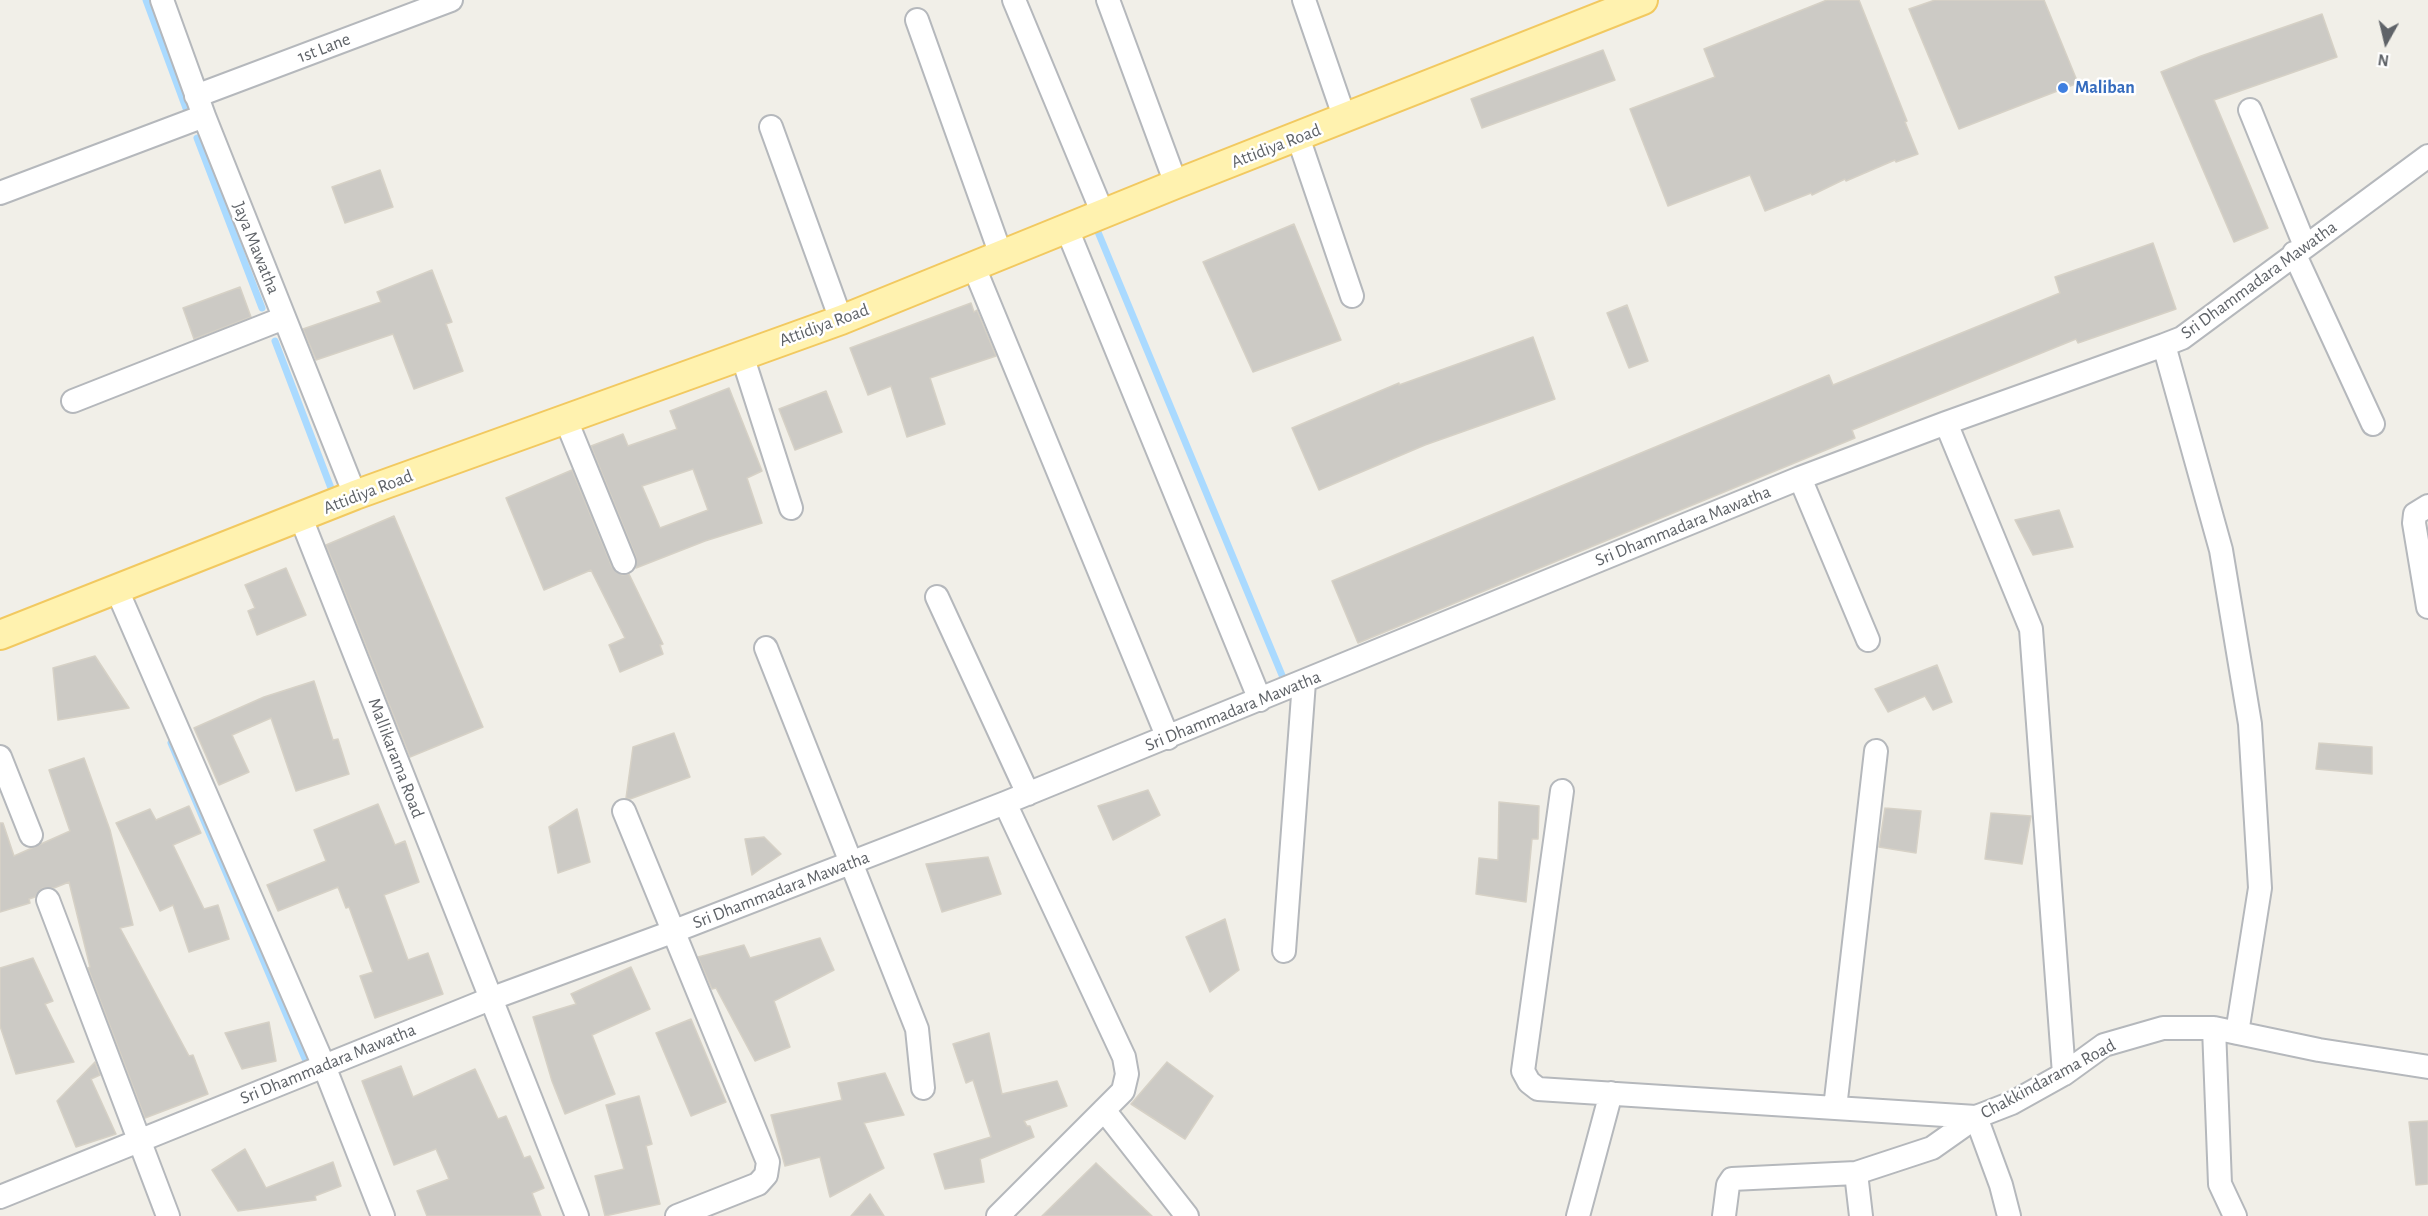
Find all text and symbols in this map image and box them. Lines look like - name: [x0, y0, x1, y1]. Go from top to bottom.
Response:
- north arrow: [2356, 12, 2416, 72]
- street label: 1st Lane: [295, 28, 353, 68]
- text: N: [2377, 51, 2390, 69]
- place label: Maliban: [2075, 77, 2135, 99]
- marker: Maliban: [2056, 81, 2070, 95]
- street label: Attidiya Road: [1228, 119, 1324, 173]
- street label: Jaya Mawatha: [228, 199, 284, 297]
- street label: Sri Dhammadara Mawatha: [2177, 216, 2341, 344]
- street label: Attidiya Road: [776, 299, 872, 351]
- street label: Attidiya Road: [320, 465, 416, 519]
- street label: Sri Dhammadara Mawatha: [1592, 481, 1774, 571]
- street label: Sri Dhammadara Mawatha: [1142, 666, 1324, 756]
- street label: Mallikarama Road: [363, 695, 429, 821]
- street label: Sri Dhammadara Mawatha: [690, 846, 872, 934]
- street label: Sri Dhammadara Mawatha: [237, 1019, 419, 1109]
- street label: Chakkindarama Road: [1977, 1034, 2119, 1124]

